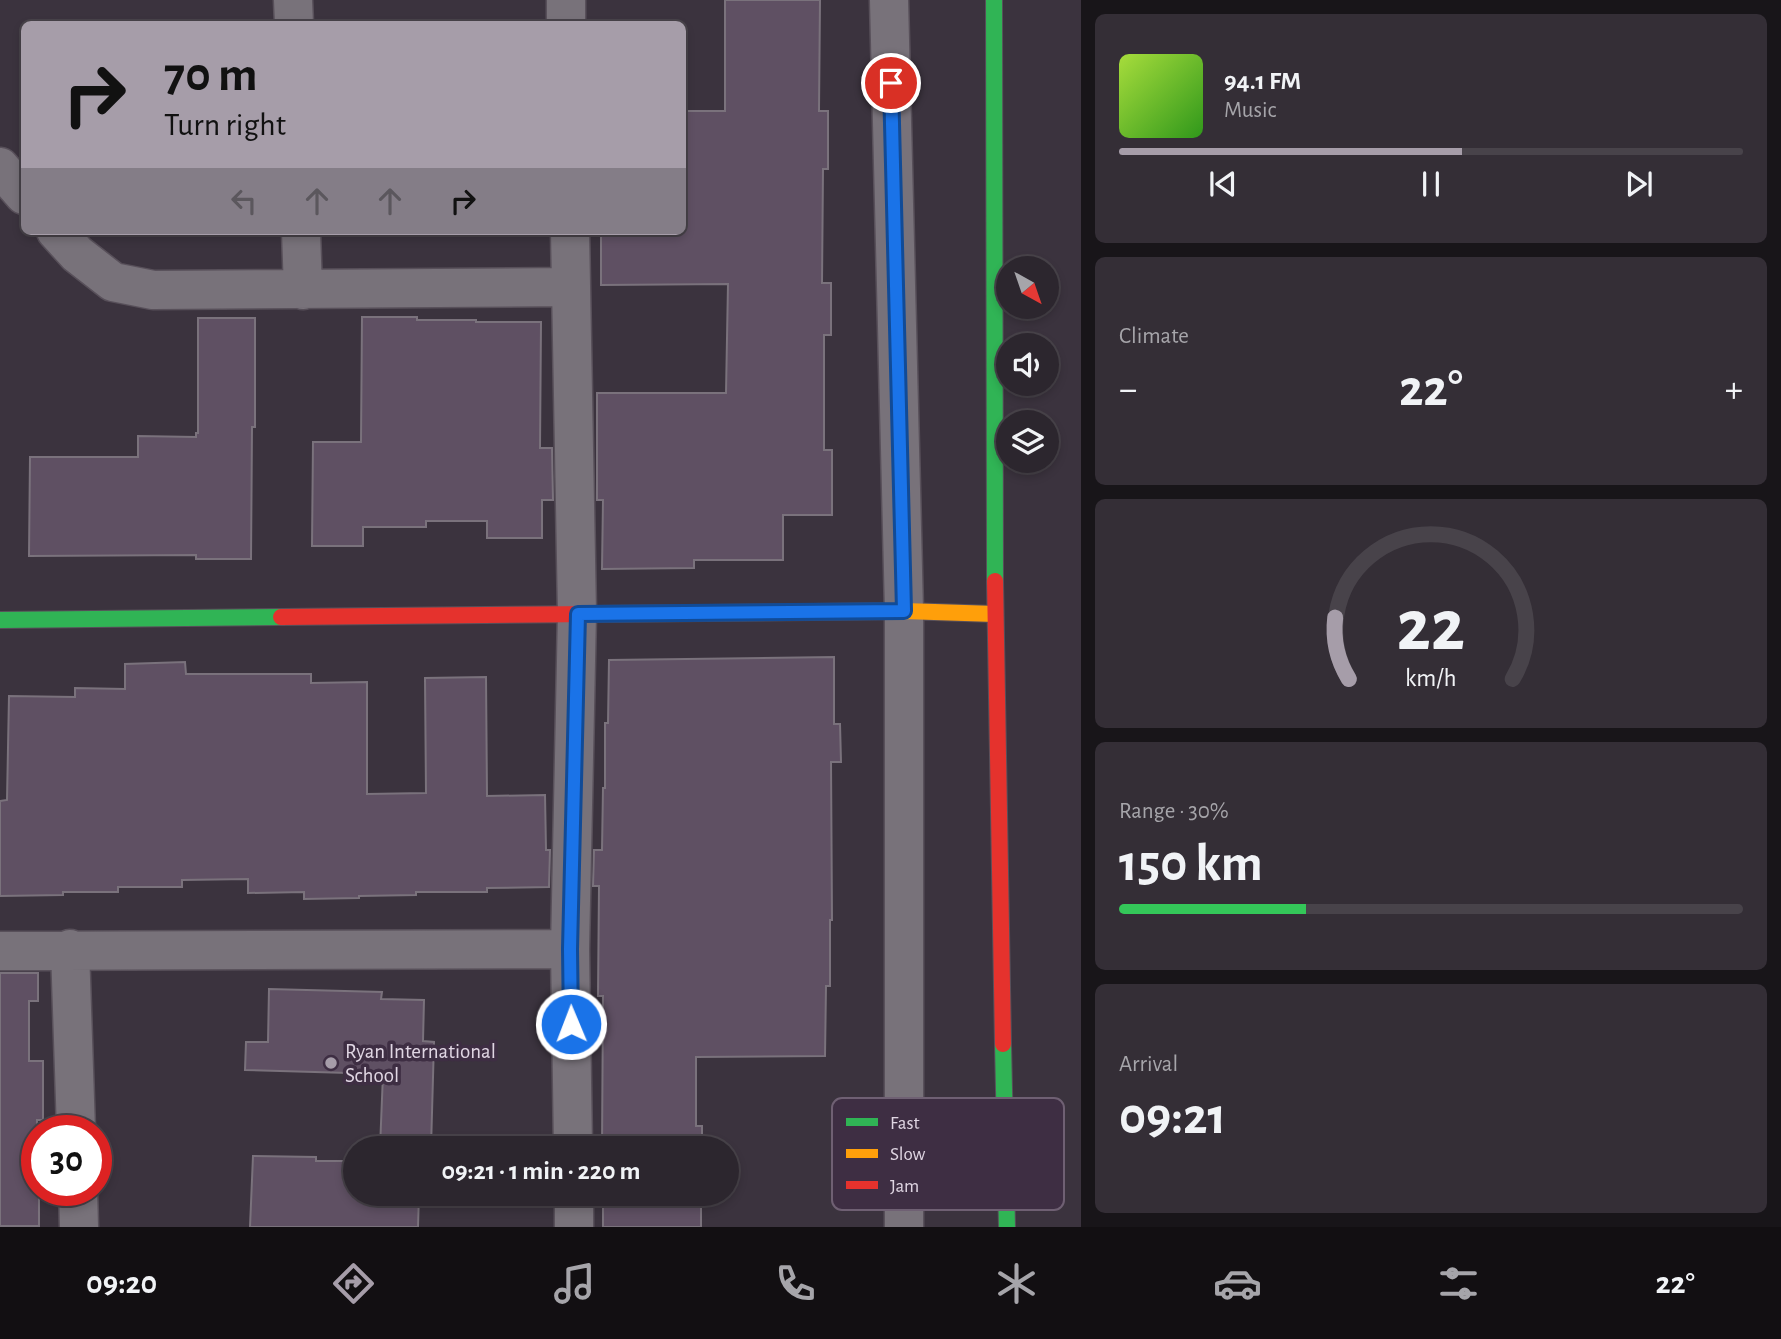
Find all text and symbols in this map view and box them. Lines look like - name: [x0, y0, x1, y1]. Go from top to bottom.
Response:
- icon: right: [49, 49, 140, 140]
- text: 70 m: [164, 51, 258, 100]
- pin: [861, 53, 921, 113]
- icon: arrive: [872, 64, 910, 102]
- text: 94.1 FM: [1224, 68, 1301, 94]
- text: Music: [1224, 99, 1276, 122]
- text: Turn right: [164, 109, 286, 141]
- icon: previous: [1204, 165, 1242, 203]
- icon: pause: [1412, 165, 1450, 203]
- icon: next: [1620, 165, 1658, 203]
- icon: left: [225, 182, 263, 220]
- icon: ahead: [298, 182, 336, 220]
- icon: ahead: [371, 182, 409, 220]
- icon: right: [444, 182, 482, 220]
- north arrow: [996, 256, 1059, 318]
- map controls: [996, 256, 1059, 473]
- text: Climate: [1119, 325, 1189, 348]
- button: sound: [996, 333, 1059, 396]
- text: 22°: [1399, 363, 1463, 415]
- text: −: [1119, 371, 1137, 409]
- text: +: [1725, 371, 1743, 409]
- button: layers: [996, 410, 1059, 473]
- text: 22: [1397, 592, 1465, 665]
- text: km/h: [1405, 666, 1457, 691]
- text: Range · 30%: [1119, 800, 1229, 823]
- text: 150 km: [1119, 838, 1263, 890]
- position arrow: [534, 987, 608, 1061]
- place label: Ryan International School: [345, 1041, 496, 1086]
- text: Arrival: [1119, 1053, 1178, 1076]
- marker: Ryan International School: [323, 1055, 339, 1071]
- text: 09:21: [1119, 1091, 1226, 1143]
- legend: [832, 1098, 1064, 1210]
- text: Fast: [890, 1114, 920, 1133]
- speed limit sign: 30: [21, 1115, 112, 1206]
- text: Slow: [890, 1145, 926, 1164]
- text: 09:21 · 1 min · 220 m: [441, 1158, 641, 1184]
- text: Jam: [890, 1177, 919, 1196]
- icon: directions: [329, 1259, 378, 1308]
- icon: music: [550, 1259, 599, 1308]
- icon: phone: [771, 1259, 820, 1308]
- icon: climate: [992, 1259, 1041, 1308]
- icon: car: [1213, 1259, 1262, 1308]
- icon: filters: [1434, 1259, 1483, 1308]
- text: 09:20: [86, 1267, 157, 1299]
- text: 22°: [1655, 1267, 1695, 1299]

